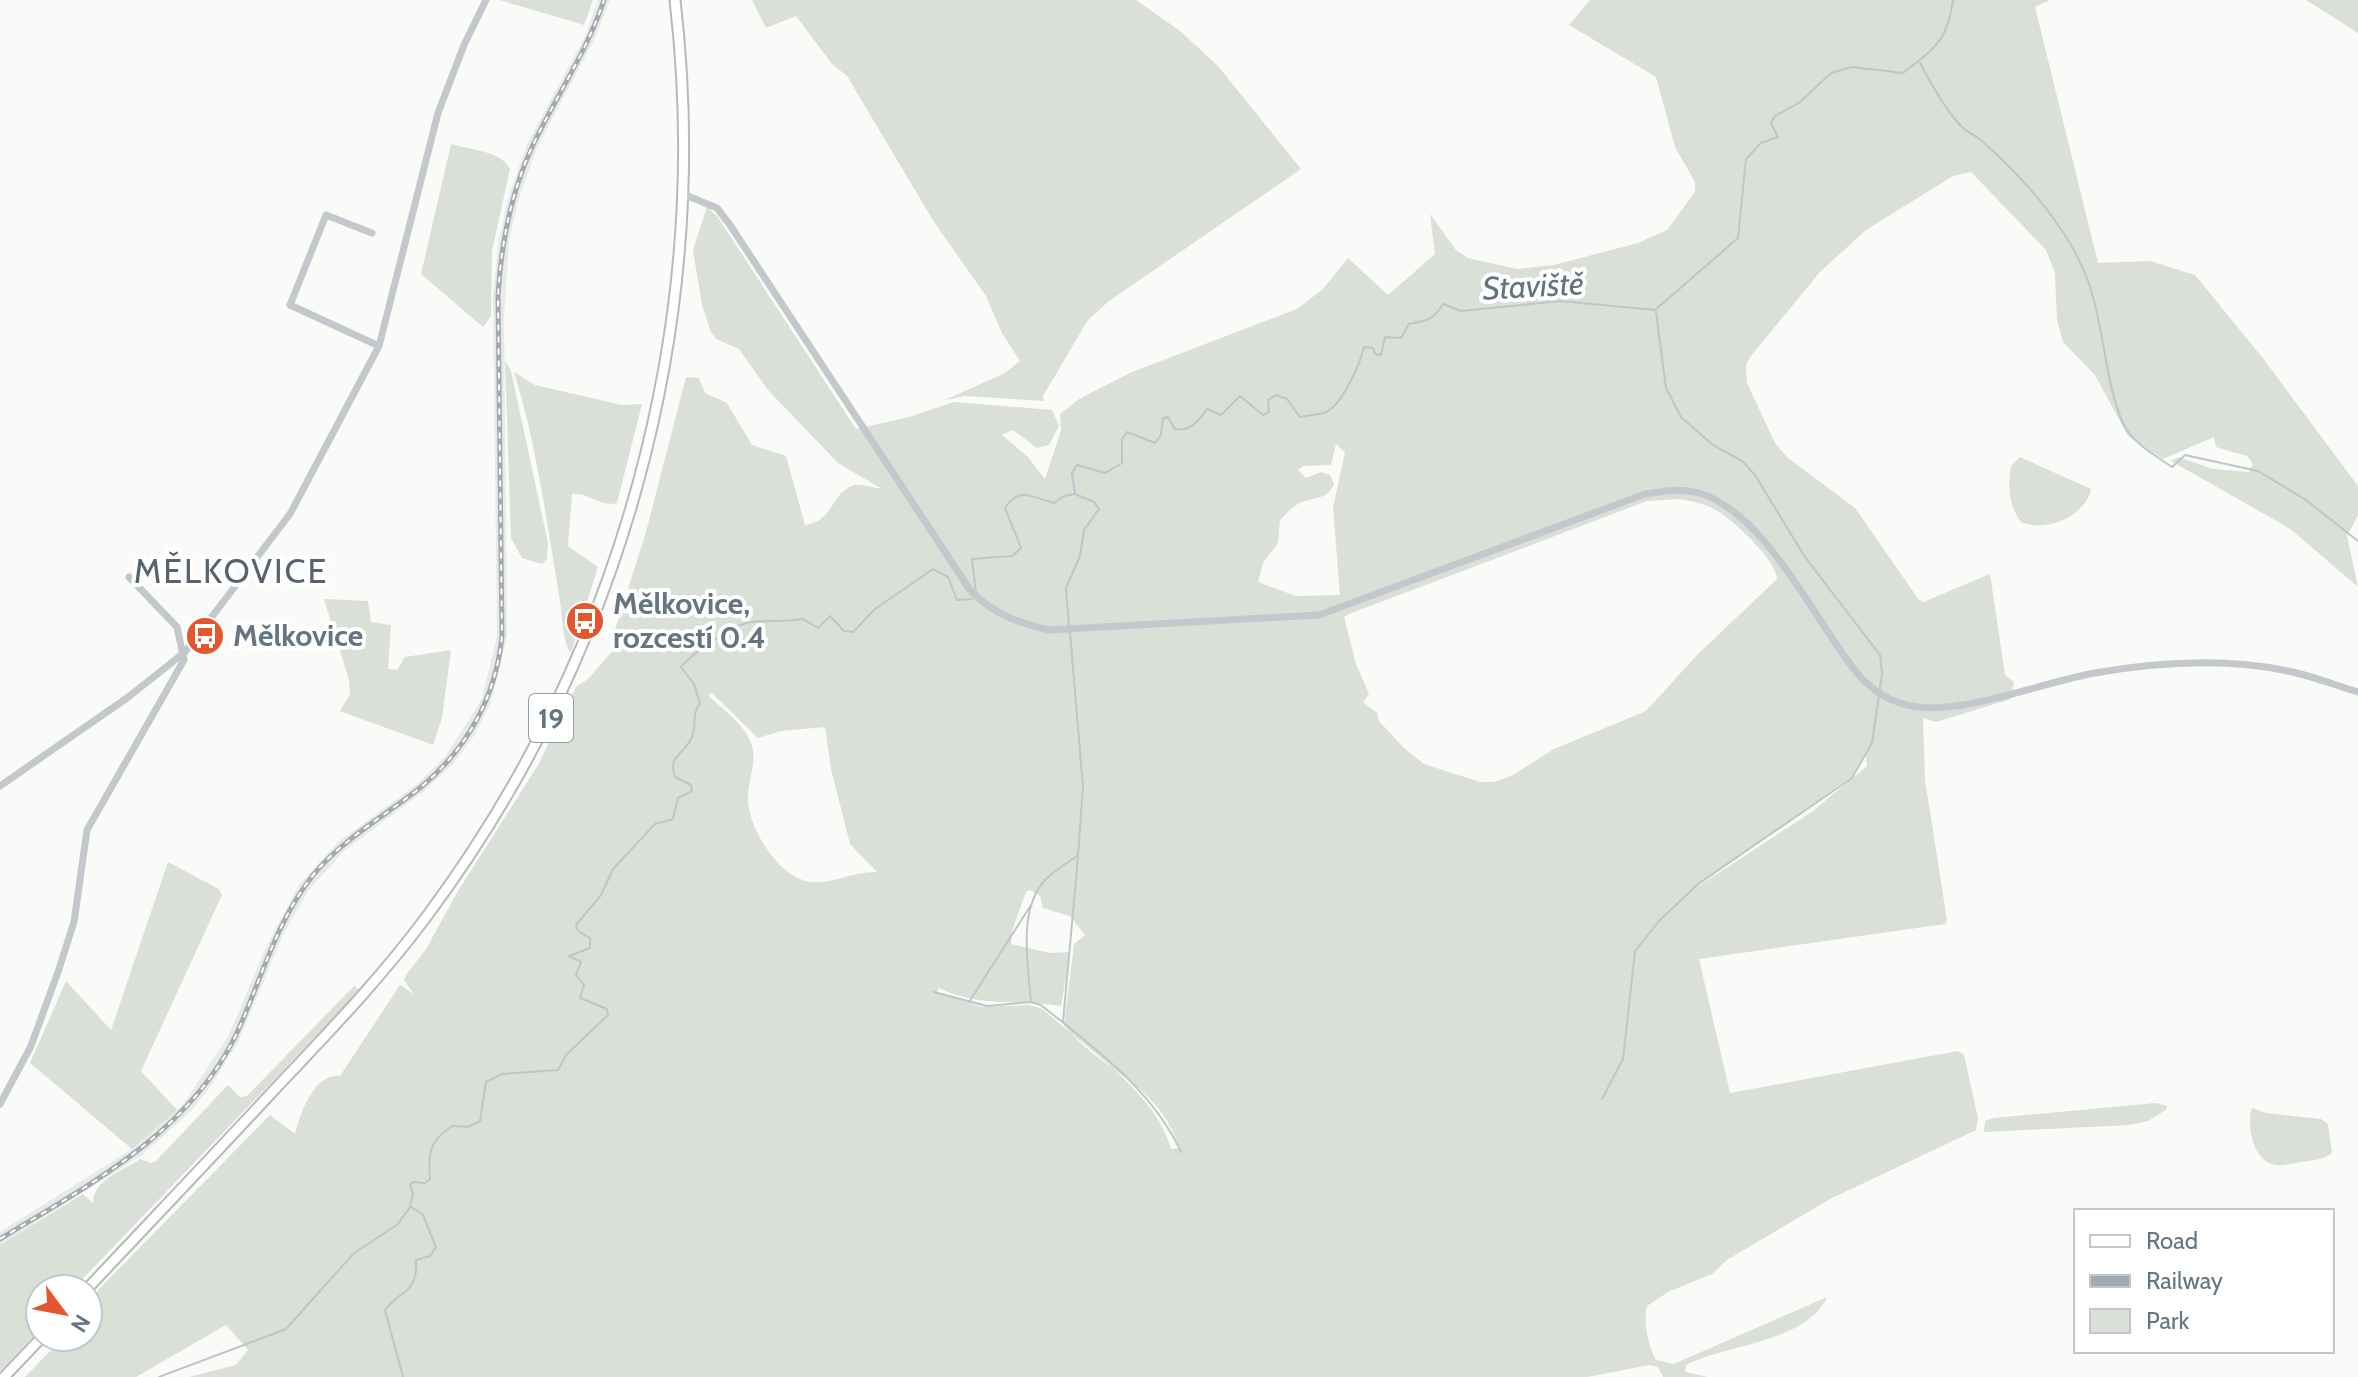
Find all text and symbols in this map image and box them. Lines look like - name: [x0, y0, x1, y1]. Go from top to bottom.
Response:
- water label: Staviště: [1481, 263, 1585, 308]
- district label: MĚLKOVICE: [134, 550, 328, 592]
- place label: Mělkovice, rozcestí 0.4: [613, 585, 766, 656]
- bus stop icon: Mělkovice, rozcestí 0.4: [564, 600, 606, 642]
- bus stop icon: Mělkovice: [184, 615, 226, 657]
- place label: Mělkovice: [233, 617, 363, 654]
- road number: 19: [529, 694, 573, 742]
- legend: [2074, 1209, 2334, 1353]
- text: Road: [2146, 1226, 2198, 1255]
- text: Railway: [2146, 1266, 2223, 1295]
- north arrow: [24, 1273, 104, 1353]
- text: Park: [2146, 1306, 2189, 1335]
- text: N: [65, 1310, 96, 1337]

